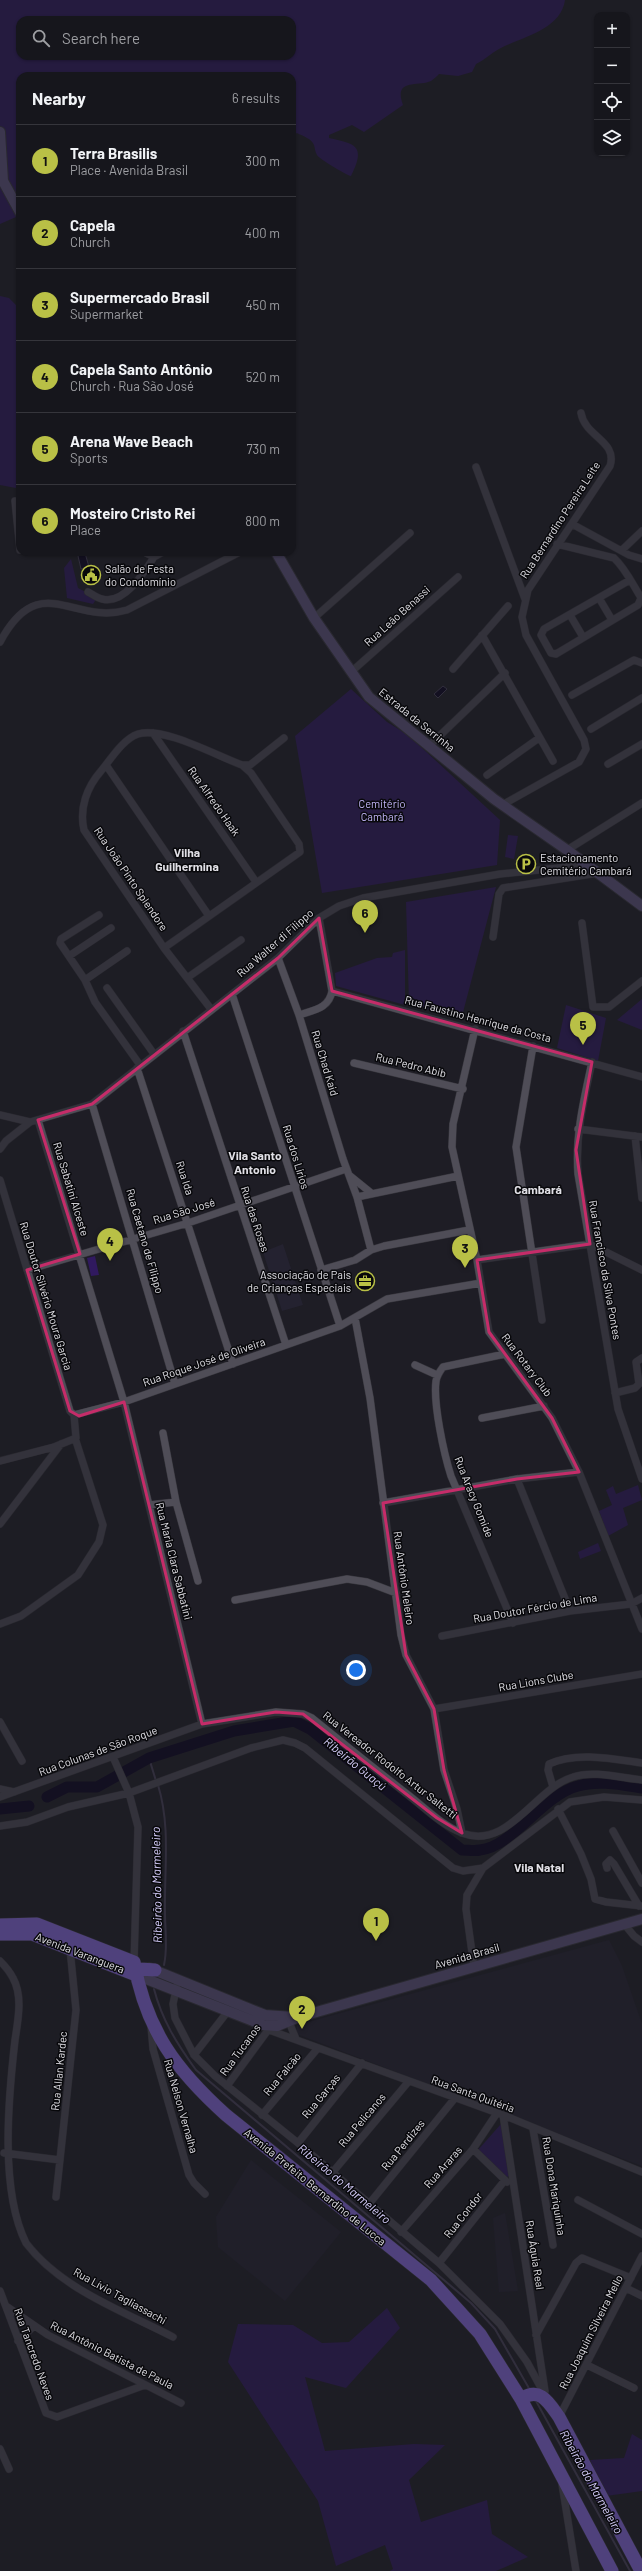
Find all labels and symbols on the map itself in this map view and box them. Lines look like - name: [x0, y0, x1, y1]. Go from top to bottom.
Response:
- street label: Rua Bernardino Pereira Leite: [517, 459, 602, 581]
- place label: Salão de Festa do Condomínio: [105, 562, 176, 588]
- public building icon: Salão de Festa do Condomínio: [80, 564, 102, 586]
- street label: Rua Leão Benassi: [361, 583, 432, 648]
- street label: Estrada da Serrinha: [377, 685, 458, 754]
- street label: Rua Alfredo Haak: [186, 764, 243, 838]
- park label: Cemitério Cambará: [359, 797, 405, 823]
- street label: Rua João Pinto Splendore: [92, 824, 171, 933]
- district label: Vilha Guilhermina: [155, 845, 219, 873]
- place label: Estacionamento Cemitério Cambará: [540, 851, 632, 877]
- parking icon: Estacionamento Cemitério Cambará: [515, 853, 537, 875]
- pin: 6: [352, 900, 378, 933]
- street label: Rua Walter di Filippo: [234, 906, 316, 979]
- street label: Rua Faustino Henrique da Costa: [403, 993, 553, 1044]
- pin: 5: [570, 1012, 596, 1045]
- street label: Rua Chad Kaid: [309, 1028, 342, 1097]
- street label: Rua Pedro Abib: [374, 1049, 448, 1080]
- street label: Rua dos Lírios: [281, 1123, 312, 1191]
- street label: Rua Sabatini Alceste: [51, 1140, 92, 1237]
- district label: Vila Santo Antonio: [228, 1148, 282, 1176]
- street label: Rua Ida: [174, 1159, 197, 1196]
- district label: Cambará: [514, 1182, 562, 1196]
- street label: Rua das Rosas: [239, 1184, 272, 1253]
- street label: Rua Caetano de Filippo: [124, 1187, 167, 1295]
- street label: Rua São José: [151, 1195, 217, 1226]
- street label: Rua Francisco da Silva Pontes: [587, 1199, 624, 1341]
- street label: Rua Doutor Silvério Moura Garcia: [18, 1220, 75, 1372]
- pin: 4: [97, 1228, 123, 1261]
- pin: 3: [452, 1235, 478, 1268]
- place label: Associação de Pais de Crianças Especiais: [247, 1268, 351, 1294]
- office icon: Associação de Pais de Crianças Especiais: [354, 1270, 376, 1292]
- street label: Rua Rotary Club: [500, 1331, 555, 1399]
- street label: Rua Roque José de Oliveira: [141, 1334, 267, 1389]
- street label: Rua Aracy Gomide: [452, 1454, 497, 1539]
- street label: Rua Maria Clara Sabbatini: [154, 1501, 195, 1621]
- street label: Rua Antônio Meleiro: [391, 1530, 418, 1626]
- street label: Rua Doutor Fércio de Lima: [472, 1590, 598, 1625]
- your location: [346, 1660, 366, 1680]
- street label: Rua Lions Clube: [497, 1668, 575, 1693]
- street label: Rua Vereador Rodolfo Artur Saltetti: [321, 1708, 460, 1821]
- street label: Rua Colunas de São Roque: [37, 1723, 159, 1778]
- water label: Ribeirão Guaçú: [322, 1734, 390, 1793]
- water label: Ribeirão do Marmeleiro: [148, 1827, 164, 1943]
- district label: Vila Natal: [514, 1860, 564, 1874]
- pin: 1: [363, 1908, 389, 1941]
- street label: Avenida Varanguera: [34, 1930, 126, 1975]
- street label: Avenida Brasil: [433, 1940, 501, 1971]
- pin: 2: [289, 1996, 315, 2029]
- street label: Rua Tucanos: [217, 2021, 263, 2078]
- street label: Rua Allan Kardec: [48, 2030, 69, 2111]
- street label: Rua Falcão: [260, 2050, 303, 2098]
- street label: Rua Nelson Vernalha: [162, 2057, 201, 2154]
- street label: Rua Garças: [299, 2071, 342, 2120]
- street label: Rua Santa Quitéria: [430, 2072, 516, 2115]
- street label: Rua Pelicanos: [335, 2090, 388, 2149]
- street label: Rua Perdizes: [378, 2117, 427, 2173]
- street label: Avenida Prefeito Bernardino de Lucca: [242, 2125, 389, 2248]
- street label: Rua Dona Mariquinha: [540, 2136, 569, 2236]
- water label: Ribeirão do Marmeleiro: [296, 2140, 394, 2226]
- street label: Rua Araras: [421, 2143, 464, 2190]
- street label: Rua Condor: [441, 2189, 485, 2240]
- street label: Rua Águia Real: [524, 2219, 547, 2290]
- street label: Rua Lívio Tagliassachi: [71, 2265, 169, 2327]
- street label: Rua Joaquim Silveira Mello: [556, 2272, 625, 2391]
- street label: Rua Tancredo Neves: [12, 2306, 57, 2402]
- street label: Rua Antônio Batista de Paula: [49, 2318, 176, 2391]
- water label: Ribeirão do Marmeleiro: [558, 2427, 626, 2536]

